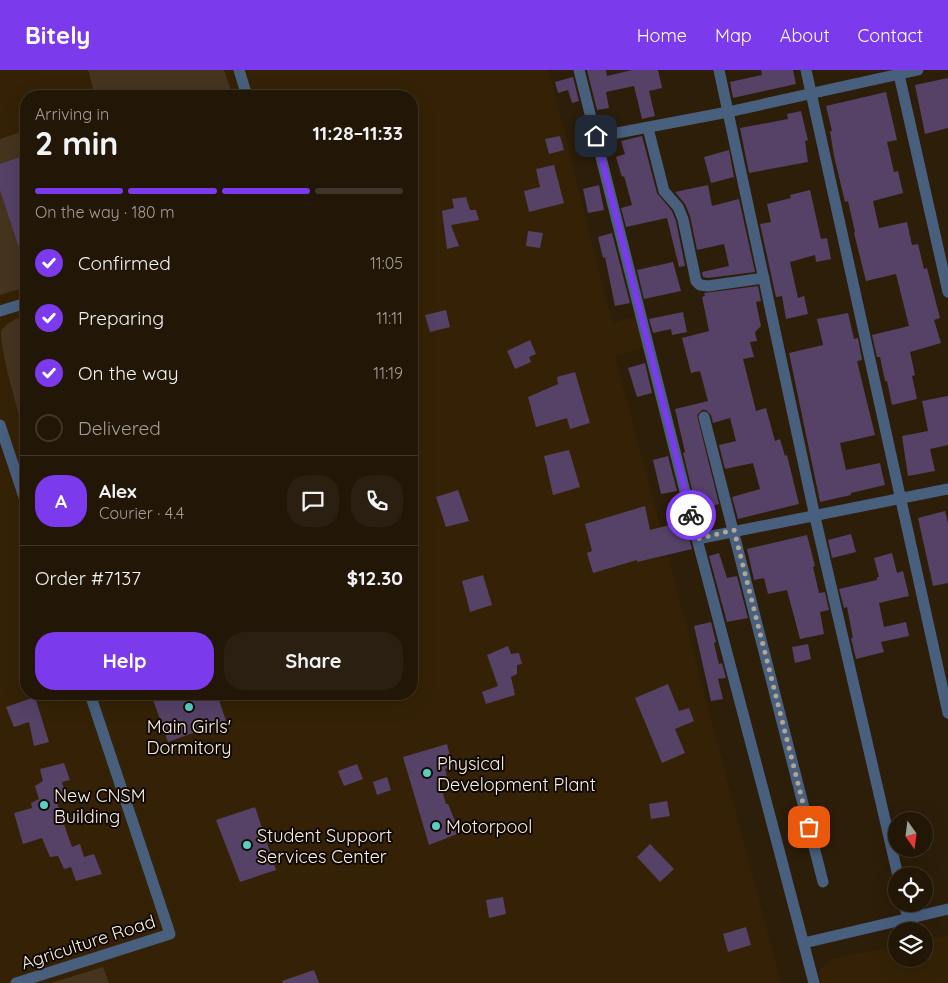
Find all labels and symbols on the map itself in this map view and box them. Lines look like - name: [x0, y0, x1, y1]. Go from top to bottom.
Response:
- pin: [575, 115, 617, 157]
- courier: [666, 490, 716, 540]
- marker: Main Girls' Dormitory: [183, 701, 195, 713]
- place label: Main Girls' Dormitory: [146, 715, 232, 759]
- place label: Physical Development Plant: [437, 752, 596, 796]
- marker: Physical Development Plant: [421, 767, 433, 779]
- place label: New CNSM Building: [54, 784, 146, 828]
- marker: New CNSM Building: [38, 799, 50, 811]
- pin: [788, 806, 830, 848]
- north arrow: [888, 812, 932, 858]
- place label: Motorpool: [446, 815, 532, 838]
- marker: Motorpool: [430, 820, 442, 832]
- place label: Student Support Services Center: [257, 824, 392, 868]
- marker: Student Support Services Center: [241, 839, 253, 851]
- street label: Agriculture Road: [18, 909, 158, 975]

